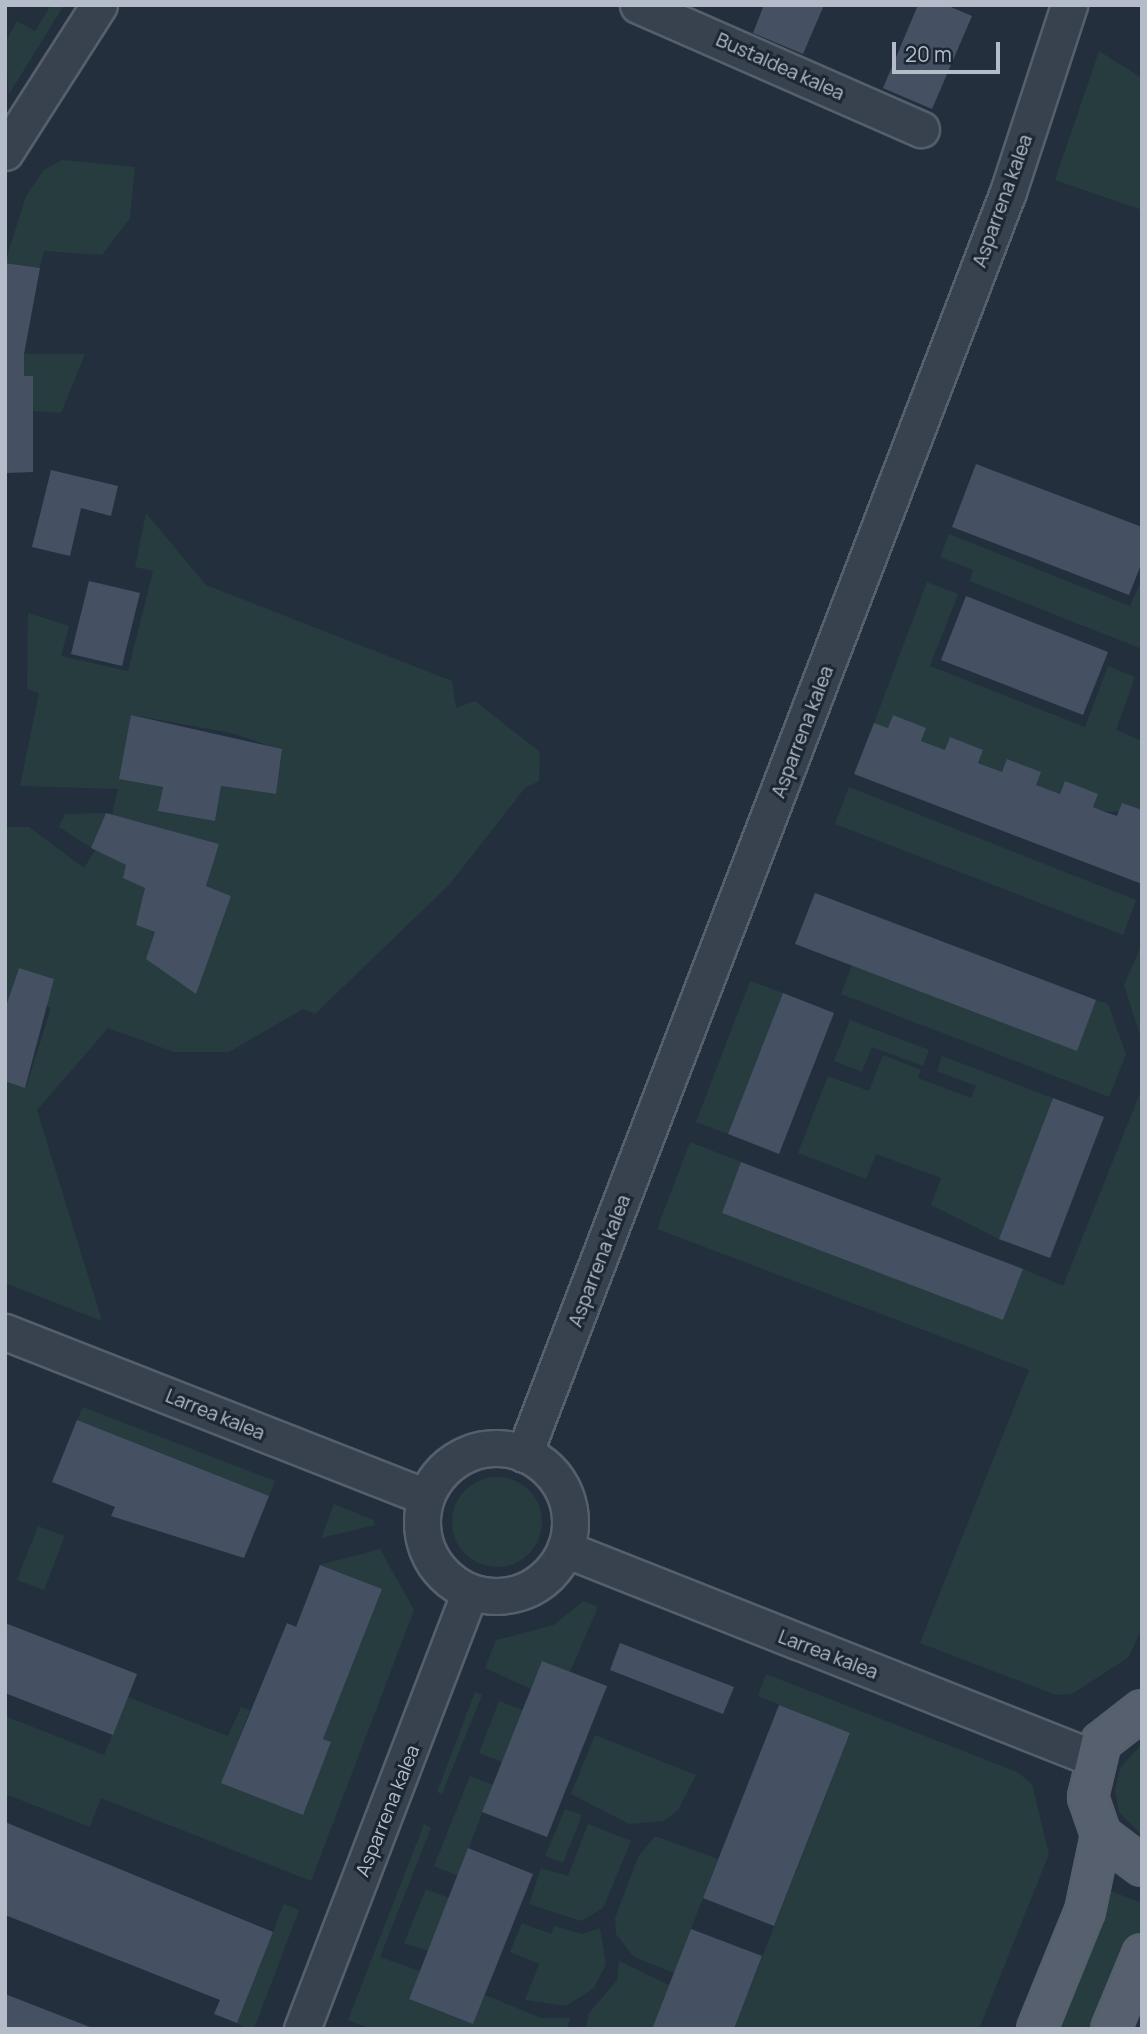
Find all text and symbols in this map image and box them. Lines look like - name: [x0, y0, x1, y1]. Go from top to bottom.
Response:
- scale bar: [895, 28, 1004, 72]
- street label: Bustaldea kalea: [712, 29, 848, 105]
- text: 20 m: [905, 40, 952, 68]
- street label: Asparrena kalea: [968, 131, 1038, 271]
- street label: Asparrena kalea: [767, 663, 839, 801]
- street label: Asparrena kalea: [564, 1192, 636, 1330]
- street label: Larrea kalea: [162, 1385, 268, 1445]
- street label: Larrea kalea: [775, 1626, 881, 1684]
- street label: Asparrena kalea: [351, 1742, 425, 1880]

